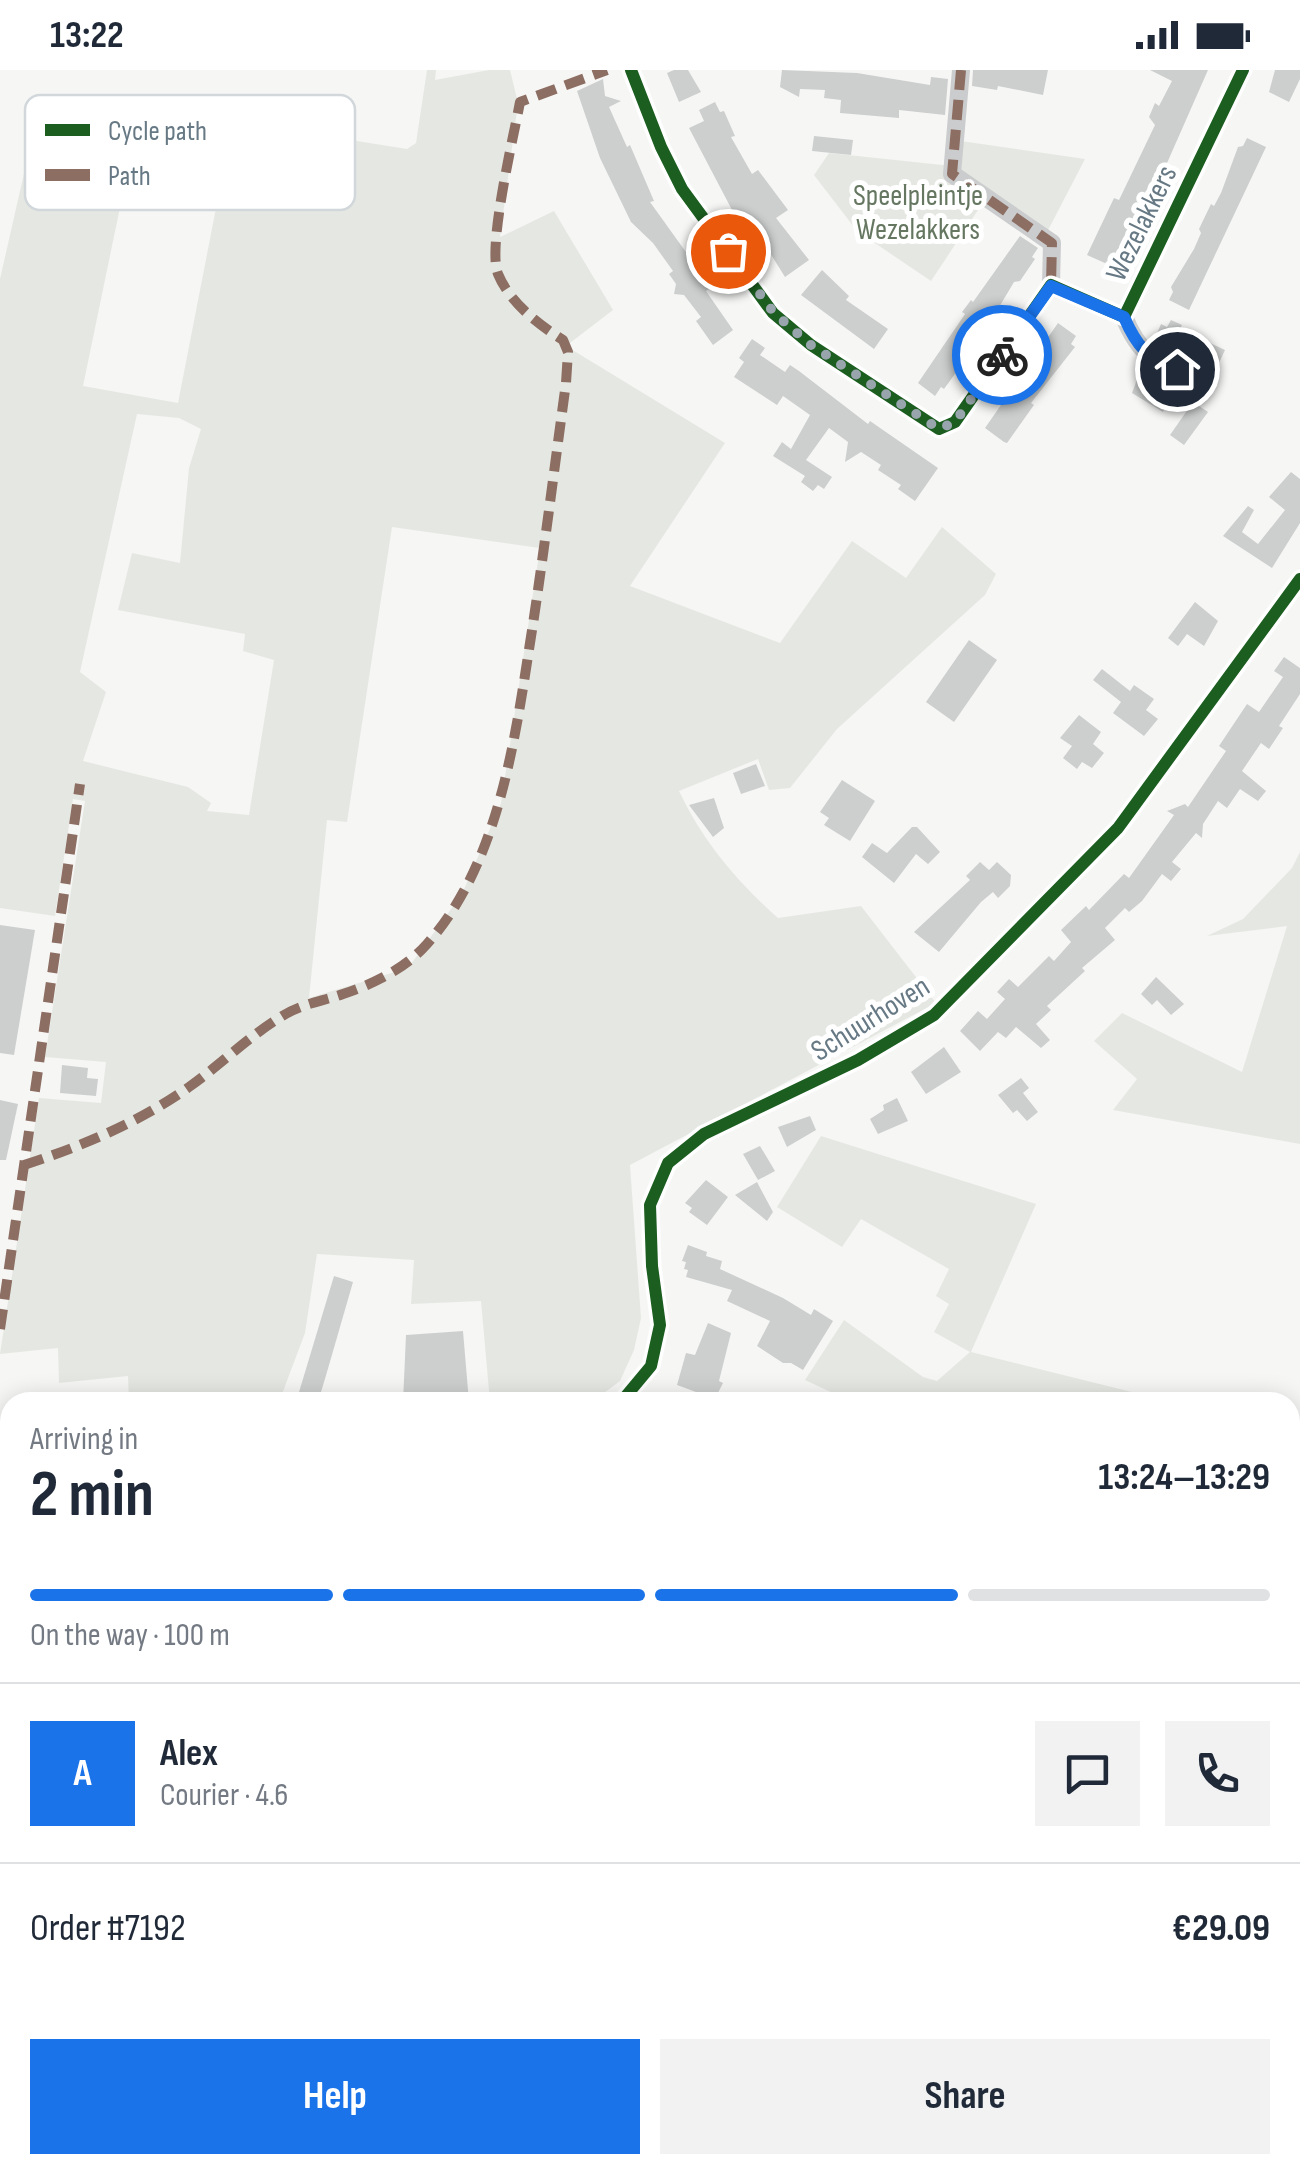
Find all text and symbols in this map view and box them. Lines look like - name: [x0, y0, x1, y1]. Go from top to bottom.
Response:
- text: 13:22: [50, 13, 124, 58]
- legend: [25, 95, 355, 210]
- text: Cycle path: [108, 115, 207, 148]
- text: Path: [108, 160, 151, 193]
- street label: Wezelakkers: [1099, 160, 1185, 287]
- park label: Speelpleintje Wezelakkers: [853, 178, 983, 248]
- pin: [686, 209, 771, 294]
- icon: bag: [701, 224, 756, 279]
- courier: [952, 305, 1052, 405]
- pin: [1135, 327, 1220, 412]
- icon: bike: [975, 328, 1030, 383]
- icon: home: [1150, 342, 1205, 397]
- street label: Schuurhoven: [805, 968, 936, 1069]
- text: Arriving in: [30, 1420, 138, 1459]
- text: 13:24–13:29: [1098, 1455, 1270, 1500]
- text: 2 min: [30, 1457, 154, 1535]
- text: On the way · 100 m: [30, 1616, 230, 1655]
- button: chat: [1035, 1721, 1140, 1826]
- button: phone: [1165, 1721, 1270, 1826]
- text: Alex: [160, 1731, 218, 1776]
- text: A: [73, 1751, 92, 1796]
- text: Courier · 4.6: [160, 1776, 288, 1815]
- text: Order #7192: [30, 1906, 186, 1951]
- text: €29.09: [1172, 1906, 1270, 1951]
- button: Help: [30, 2039, 640, 2154]
- button: Share: [660, 2039, 1270, 2154]

